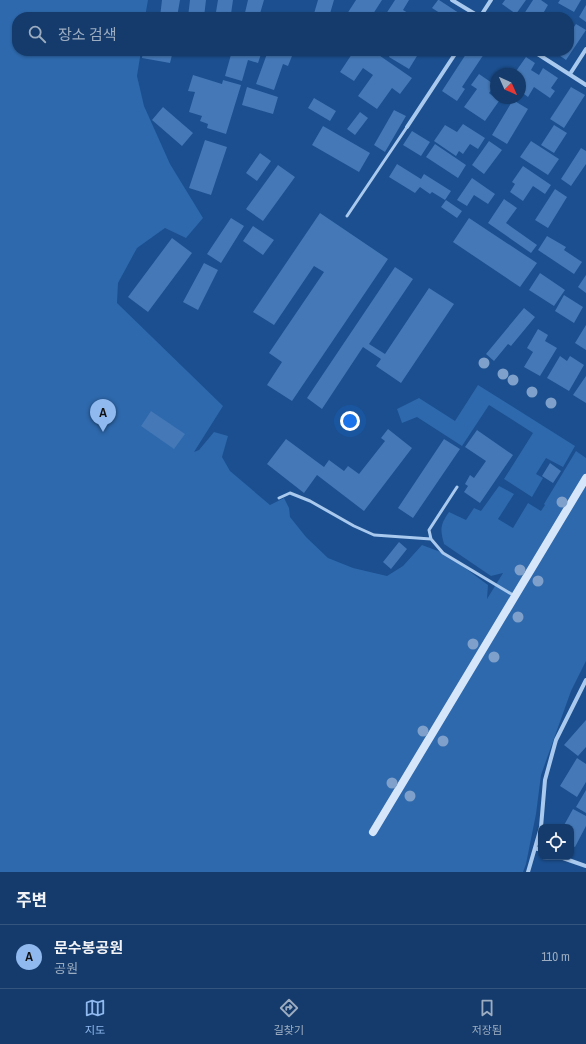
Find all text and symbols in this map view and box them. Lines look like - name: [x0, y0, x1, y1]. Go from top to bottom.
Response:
- search box: [12, 12, 574, 56]
- icon: search: [26, 23, 48, 45]
- text: 장소 검색: [58, 24, 117, 45]
- north arrow: [490, 68, 526, 104]
- pin: A: [90, 399, 116, 432]
- your location: [340, 411, 360, 431]
- map controls: [538, 824, 574, 860]
- button: locate: [538, 824, 574, 860]
- text: 주변: [16, 888, 47, 911]
- text: 문수봉공원: [54, 937, 123, 958]
- text: A: [25, 948, 33, 965]
- text: 110 m: [541, 948, 570, 965]
- text: 공원: [54, 960, 78, 977]
- tab: 지도: [84, 997, 106, 1037]
- tab: 길찾기: [274, 997, 304, 1037]
- tab: 저장됨: [472, 997, 502, 1037]

